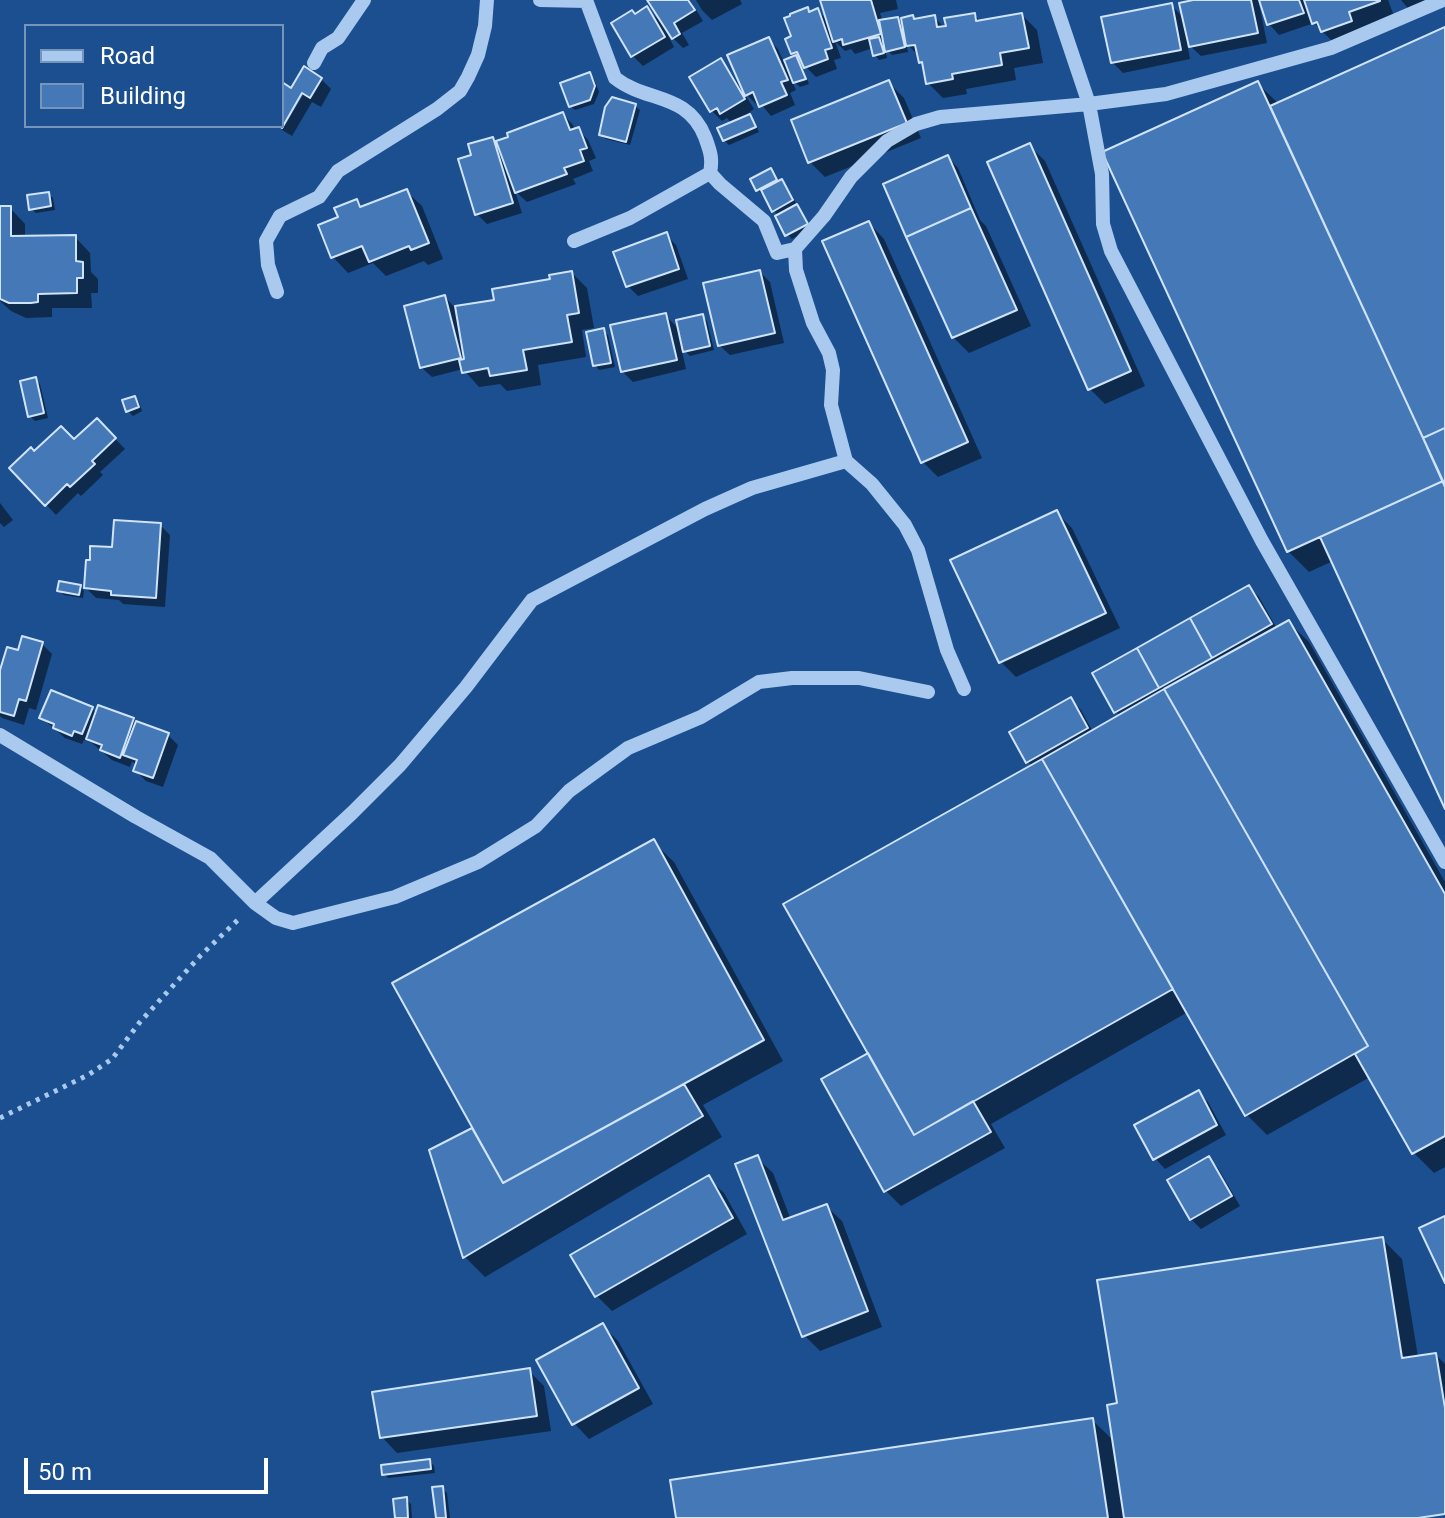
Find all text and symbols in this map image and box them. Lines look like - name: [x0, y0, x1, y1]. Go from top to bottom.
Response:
- legend: [24, 24, 284, 128]
- text: Road: [100, 42, 155, 70]
- text: Building: [100, 82, 186, 110]
- scale bar: [28, 1442, 272, 1492]
- text: 50 m: [38, 1458, 92, 1486]

